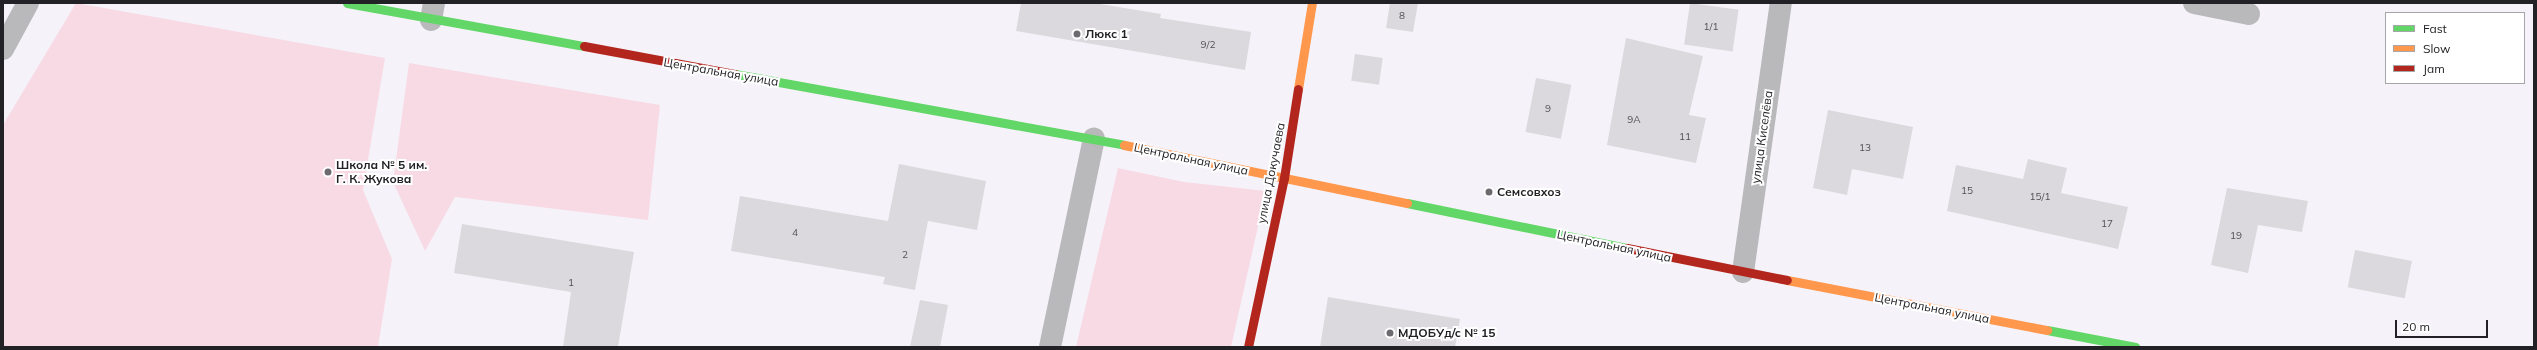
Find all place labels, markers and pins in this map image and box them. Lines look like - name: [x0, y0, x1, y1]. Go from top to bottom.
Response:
- place label: Люкс 1: [1085, 27, 1128, 41]
- marker: Люкс 1: [1072, 29, 1082, 39]
- place label: Школа № 5 им. Г. К. Жукова: [336, 158, 427, 186]
- marker: Школа № 5 им. Г. К. Жукова: [323, 167, 333, 177]
- place label: Семсовхоз: [1497, 185, 1561, 199]
- marker: Семсовхоз: [1484, 187, 1494, 197]
- place label: МДОБУд/с № 15: [1398, 326, 1495, 340]
- marker: МДОБУд/с № 15: [1385, 328, 1395, 338]

